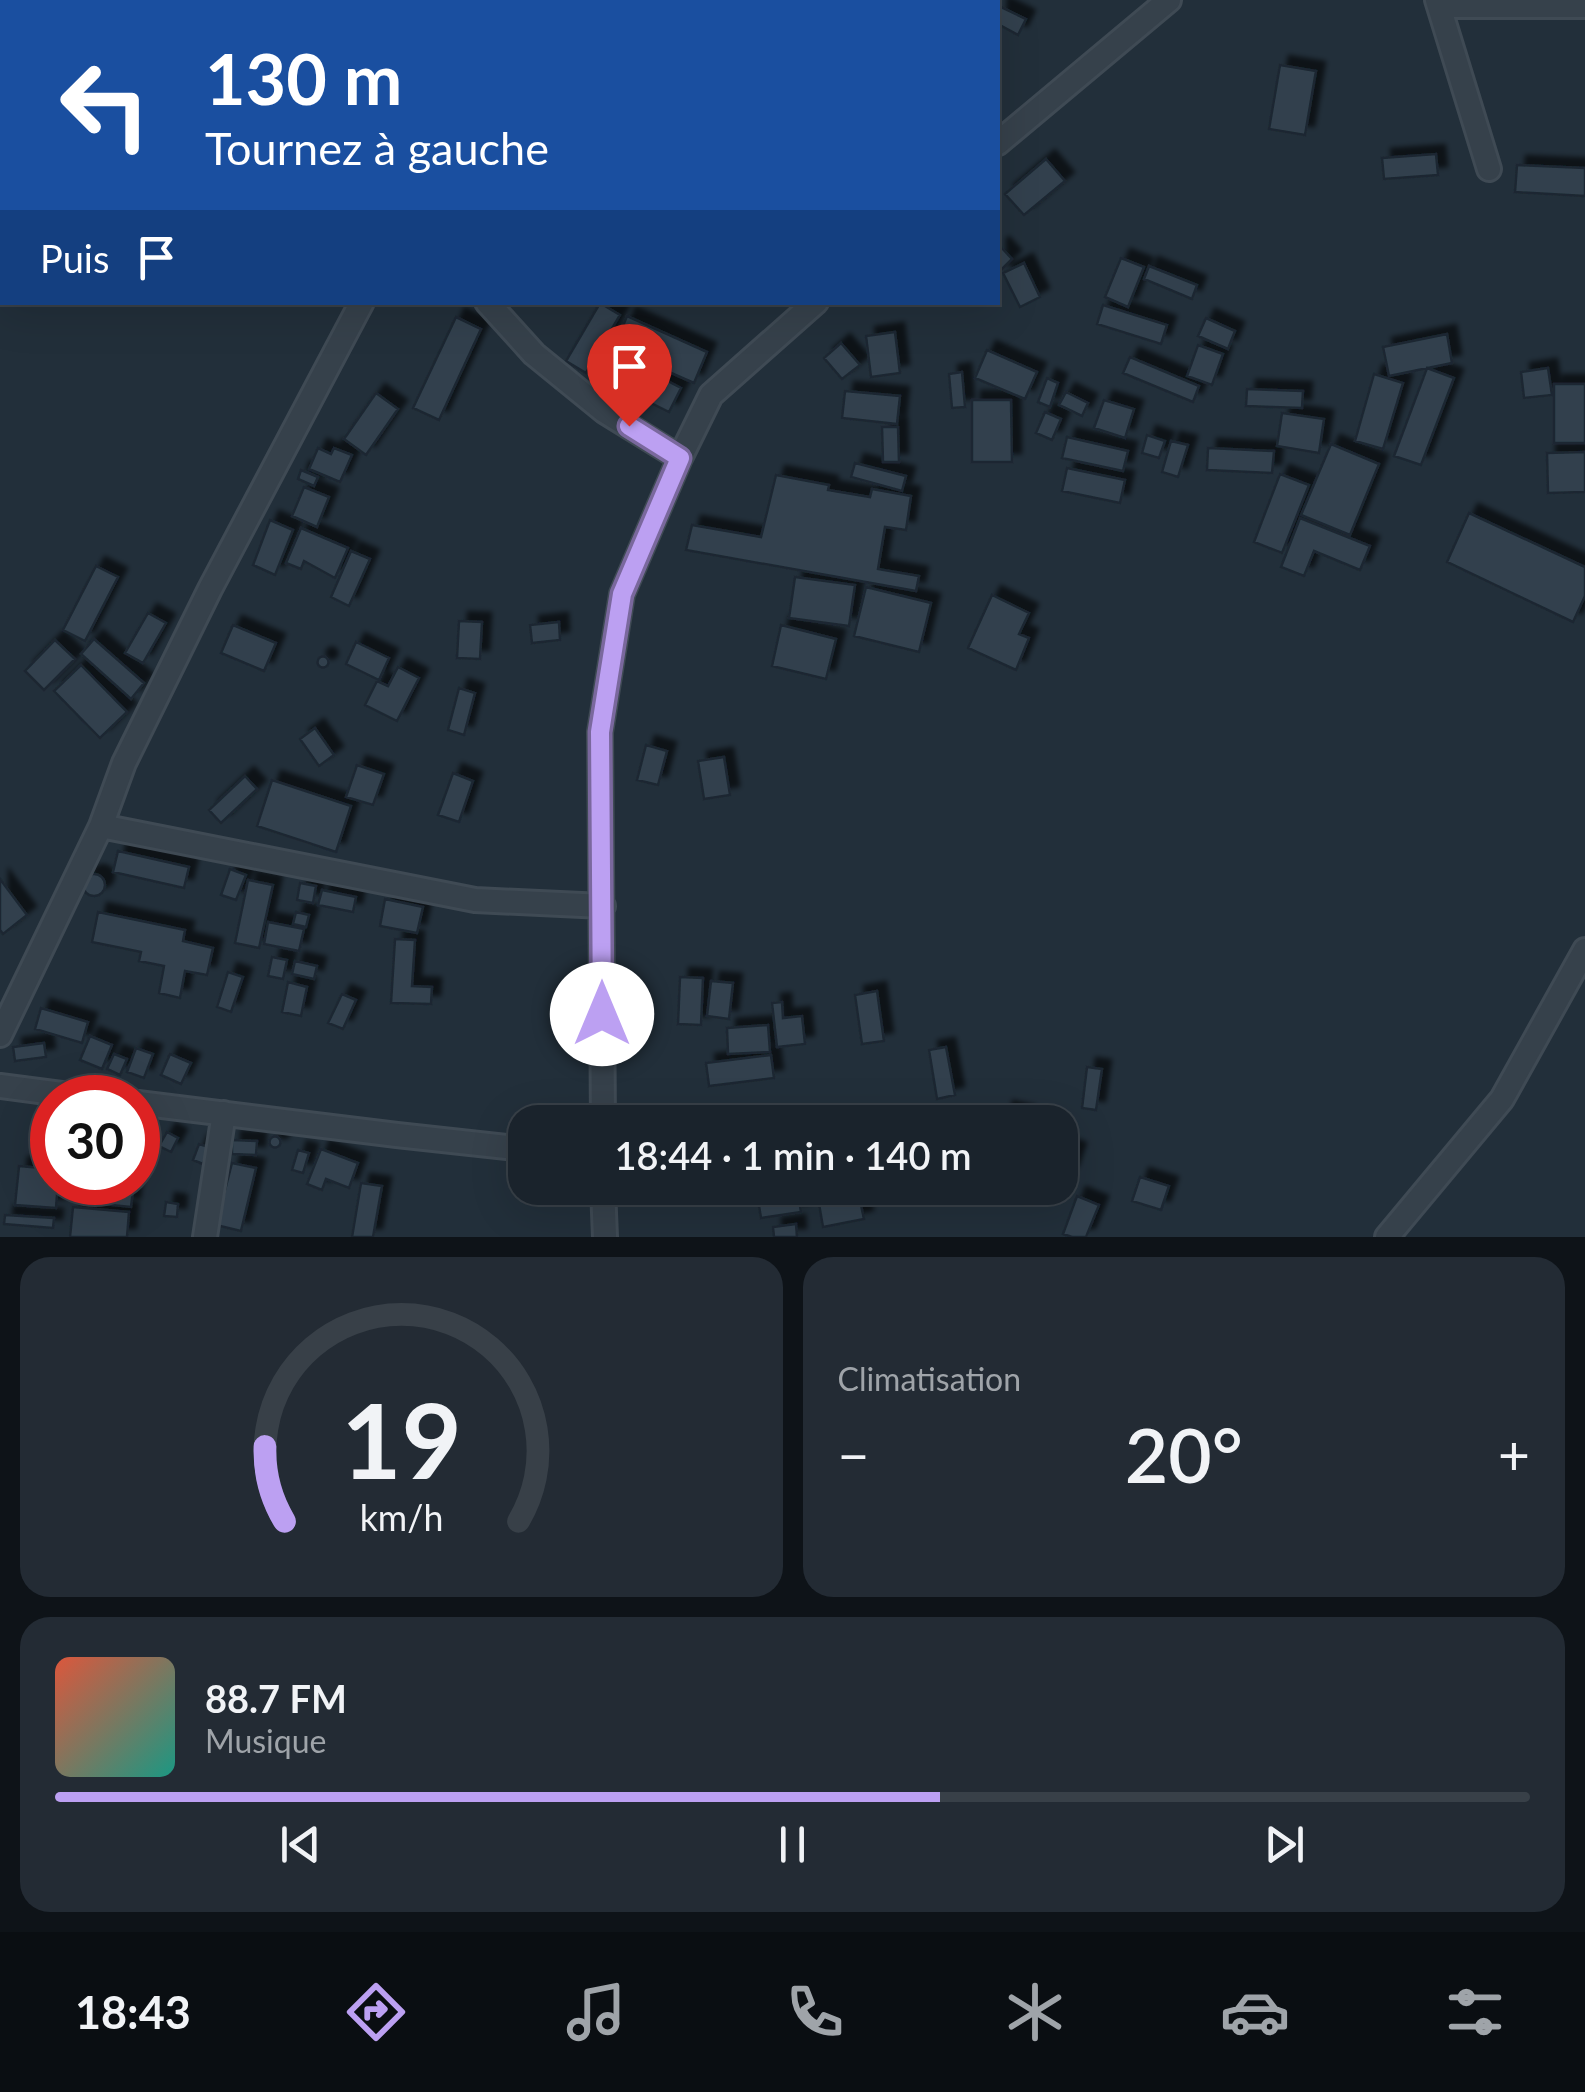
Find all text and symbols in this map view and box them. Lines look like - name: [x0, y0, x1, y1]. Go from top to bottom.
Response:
- text: 130 m: [205, 36, 402, 120]
- icon: left: [40, 40, 170, 170]
- text: Tournez à gauche: [205, 121, 549, 175]
- icon: arrive: [129, 230, 184, 285]
- text: Puis: [40, 235, 109, 281]
- pin: [587, 324, 672, 427]
- icon: arrive: [602, 339, 657, 394]
- position arrow: [550, 962, 654, 1066]
- speed limit sign: 30: [30, 1075, 160, 1205]
- text: 18:44 · 1 min · 140 m: [615, 1132, 971, 1178]
- text: Climatisation: [838, 1359, 1021, 1398]
- text: 19: [341, 1376, 462, 1501]
- text: 20°: [1125, 1409, 1243, 1499]
- text: −: [838, 1421, 869, 1487]
- text: +: [1498, 1421, 1530, 1487]
- text: km/h: [359, 1496, 443, 1539]
- text: 88.7 FM: [205, 1675, 347, 1721]
- text: Musique: [205, 1721, 326, 1760]
- icon: previous: [273, 1817, 328, 1872]
- icon: pause: [765, 1817, 820, 1872]
- icon: next: [1257, 1817, 1312, 1872]
- icon: directions: [341, 1977, 411, 2047]
- icon: music: [561, 1977, 631, 2047]
- icon: phone: [780, 1977, 850, 2047]
- icon: climate: [1000, 1977, 1070, 2047]
- icon: car: [1220, 1977, 1290, 2047]
- icon: filters: [1440, 1977, 1510, 2047]
- text: 18:43: [75, 1985, 191, 2039]

